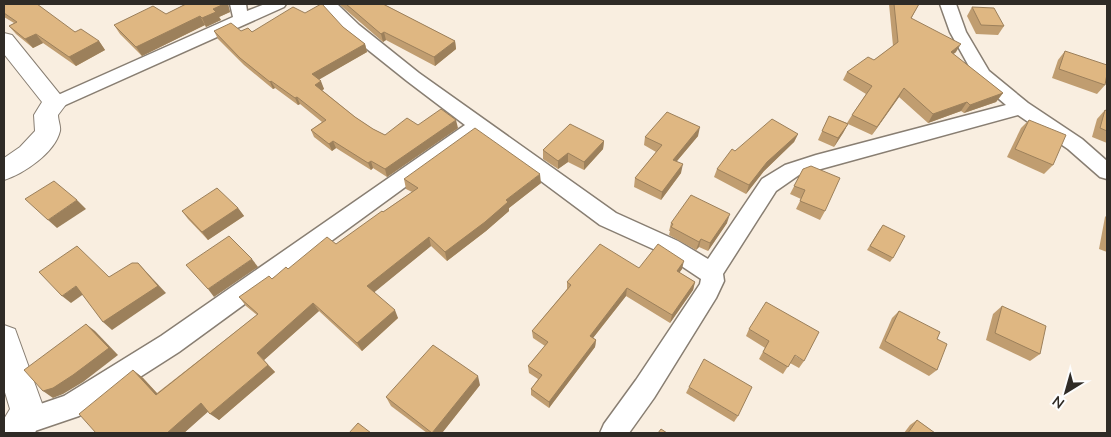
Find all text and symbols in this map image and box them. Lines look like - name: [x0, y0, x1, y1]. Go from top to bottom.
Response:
- north arrow: [1041, 367, 1091, 417]
- text: N: [1049, 392, 1068, 413]

